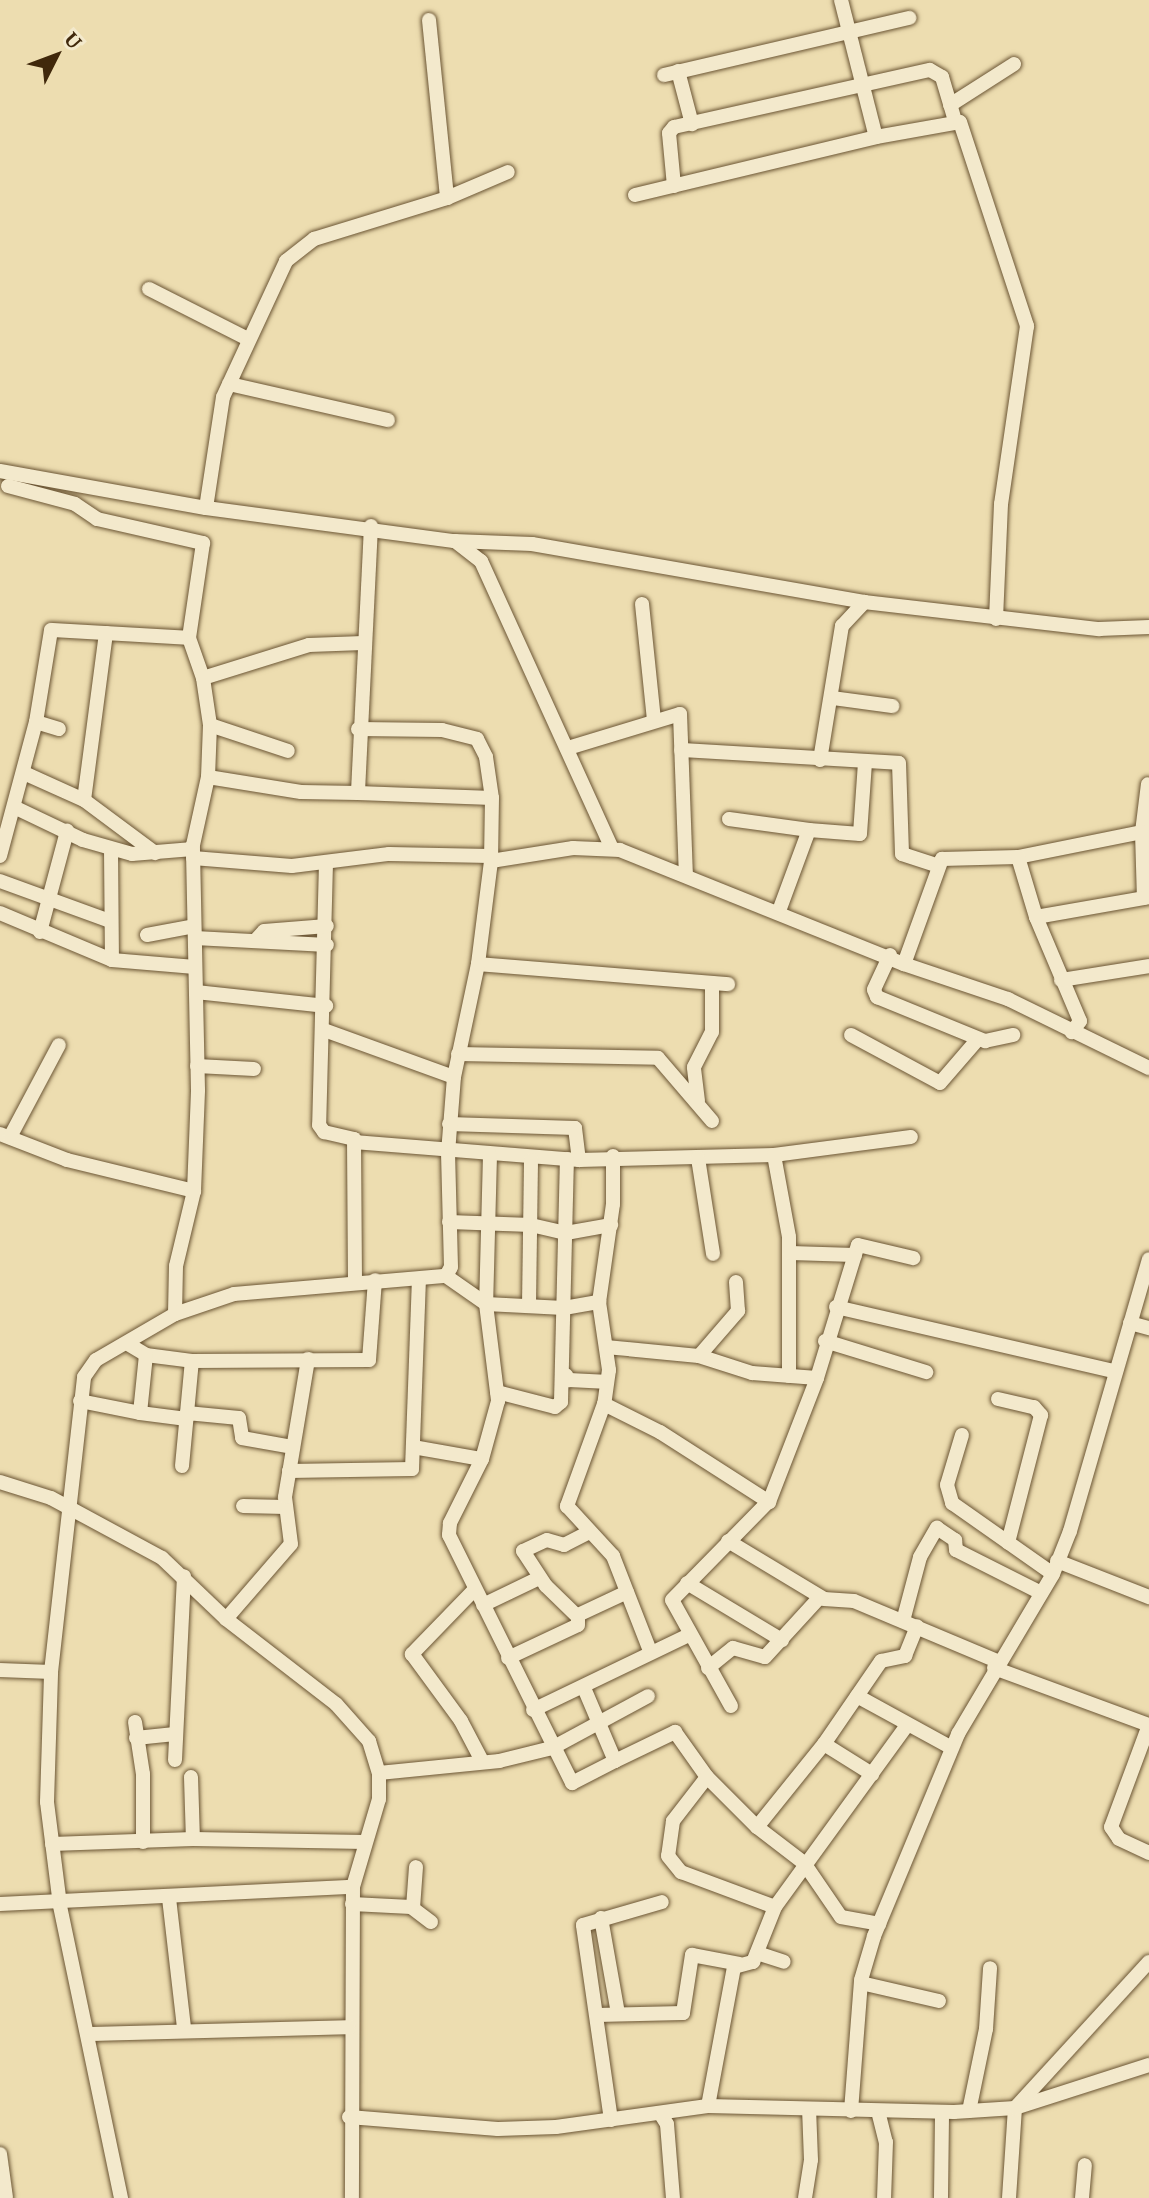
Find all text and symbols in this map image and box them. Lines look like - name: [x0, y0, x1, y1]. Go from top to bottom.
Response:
- north arrow: [16, 16, 96, 96]
- text: U: [57, 24, 91, 56]

